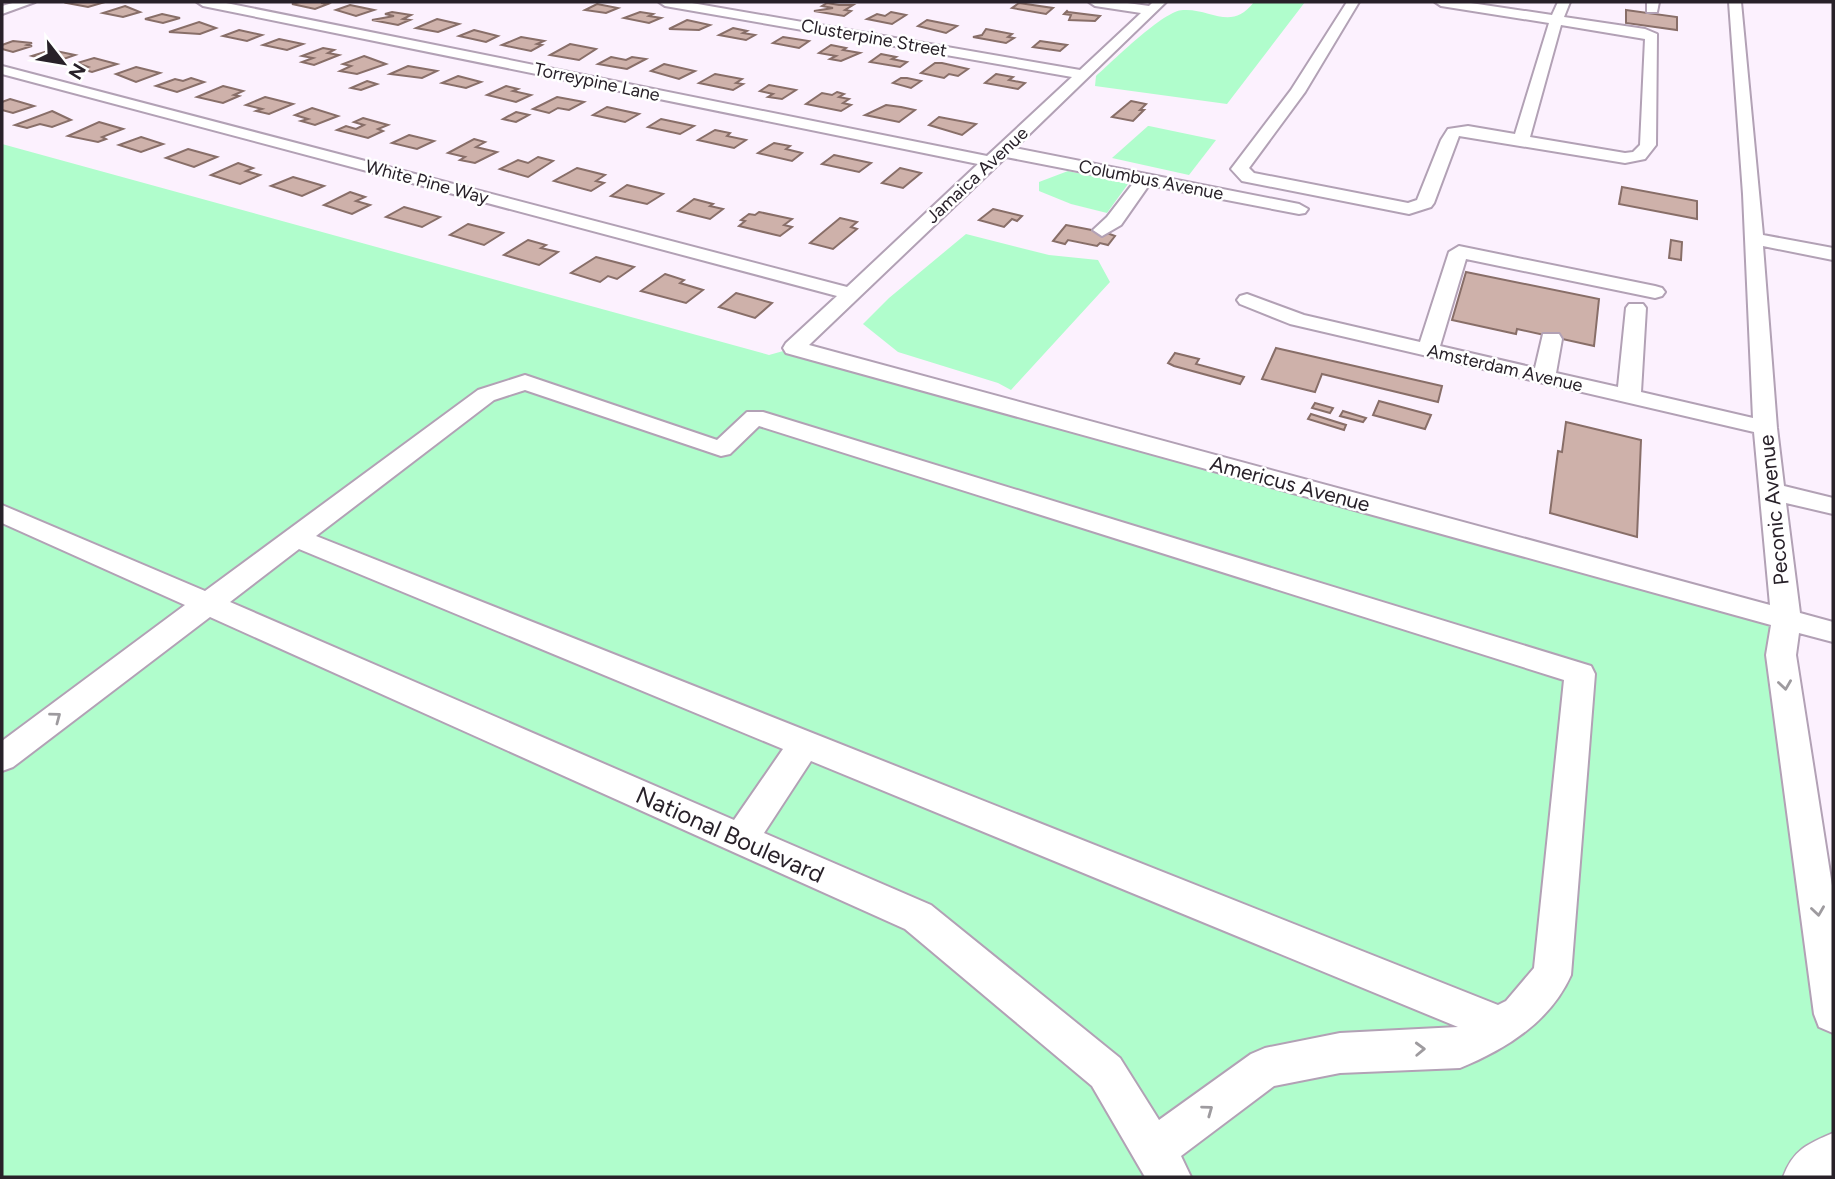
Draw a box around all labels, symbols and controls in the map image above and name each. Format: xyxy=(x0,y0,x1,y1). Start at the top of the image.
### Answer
street label: Clusterpine Street xyxy=(799,14,949,62)
north arrow xyxy=(28,28,98,98)
street label: Torreypine Lane xyxy=(532,58,662,106)
text: N xyxy=(64,59,91,84)
street label: Jamaica Avenue xyxy=(921,122,1033,228)
street label: White Pine Way xyxy=(363,155,491,209)
street label: Columbus Avenue xyxy=(1077,155,1225,205)
street label: Amsterdam Avenue xyxy=(1425,339,1585,397)
street label: Peconic Avenue xyxy=(1753,434,1794,586)
street label: Americus Avenue xyxy=(1207,450,1373,517)
one-way arrow xyxy=(1777,680,1792,691)
one-way arrow xyxy=(49,713,61,726)
street label: National Boulevard xyxy=(632,780,829,889)
one-way arrow xyxy=(1810,905,1825,916)
one-way arrow xyxy=(1415,1042,1426,1057)
one-way arrow xyxy=(1200,1105,1213,1118)

